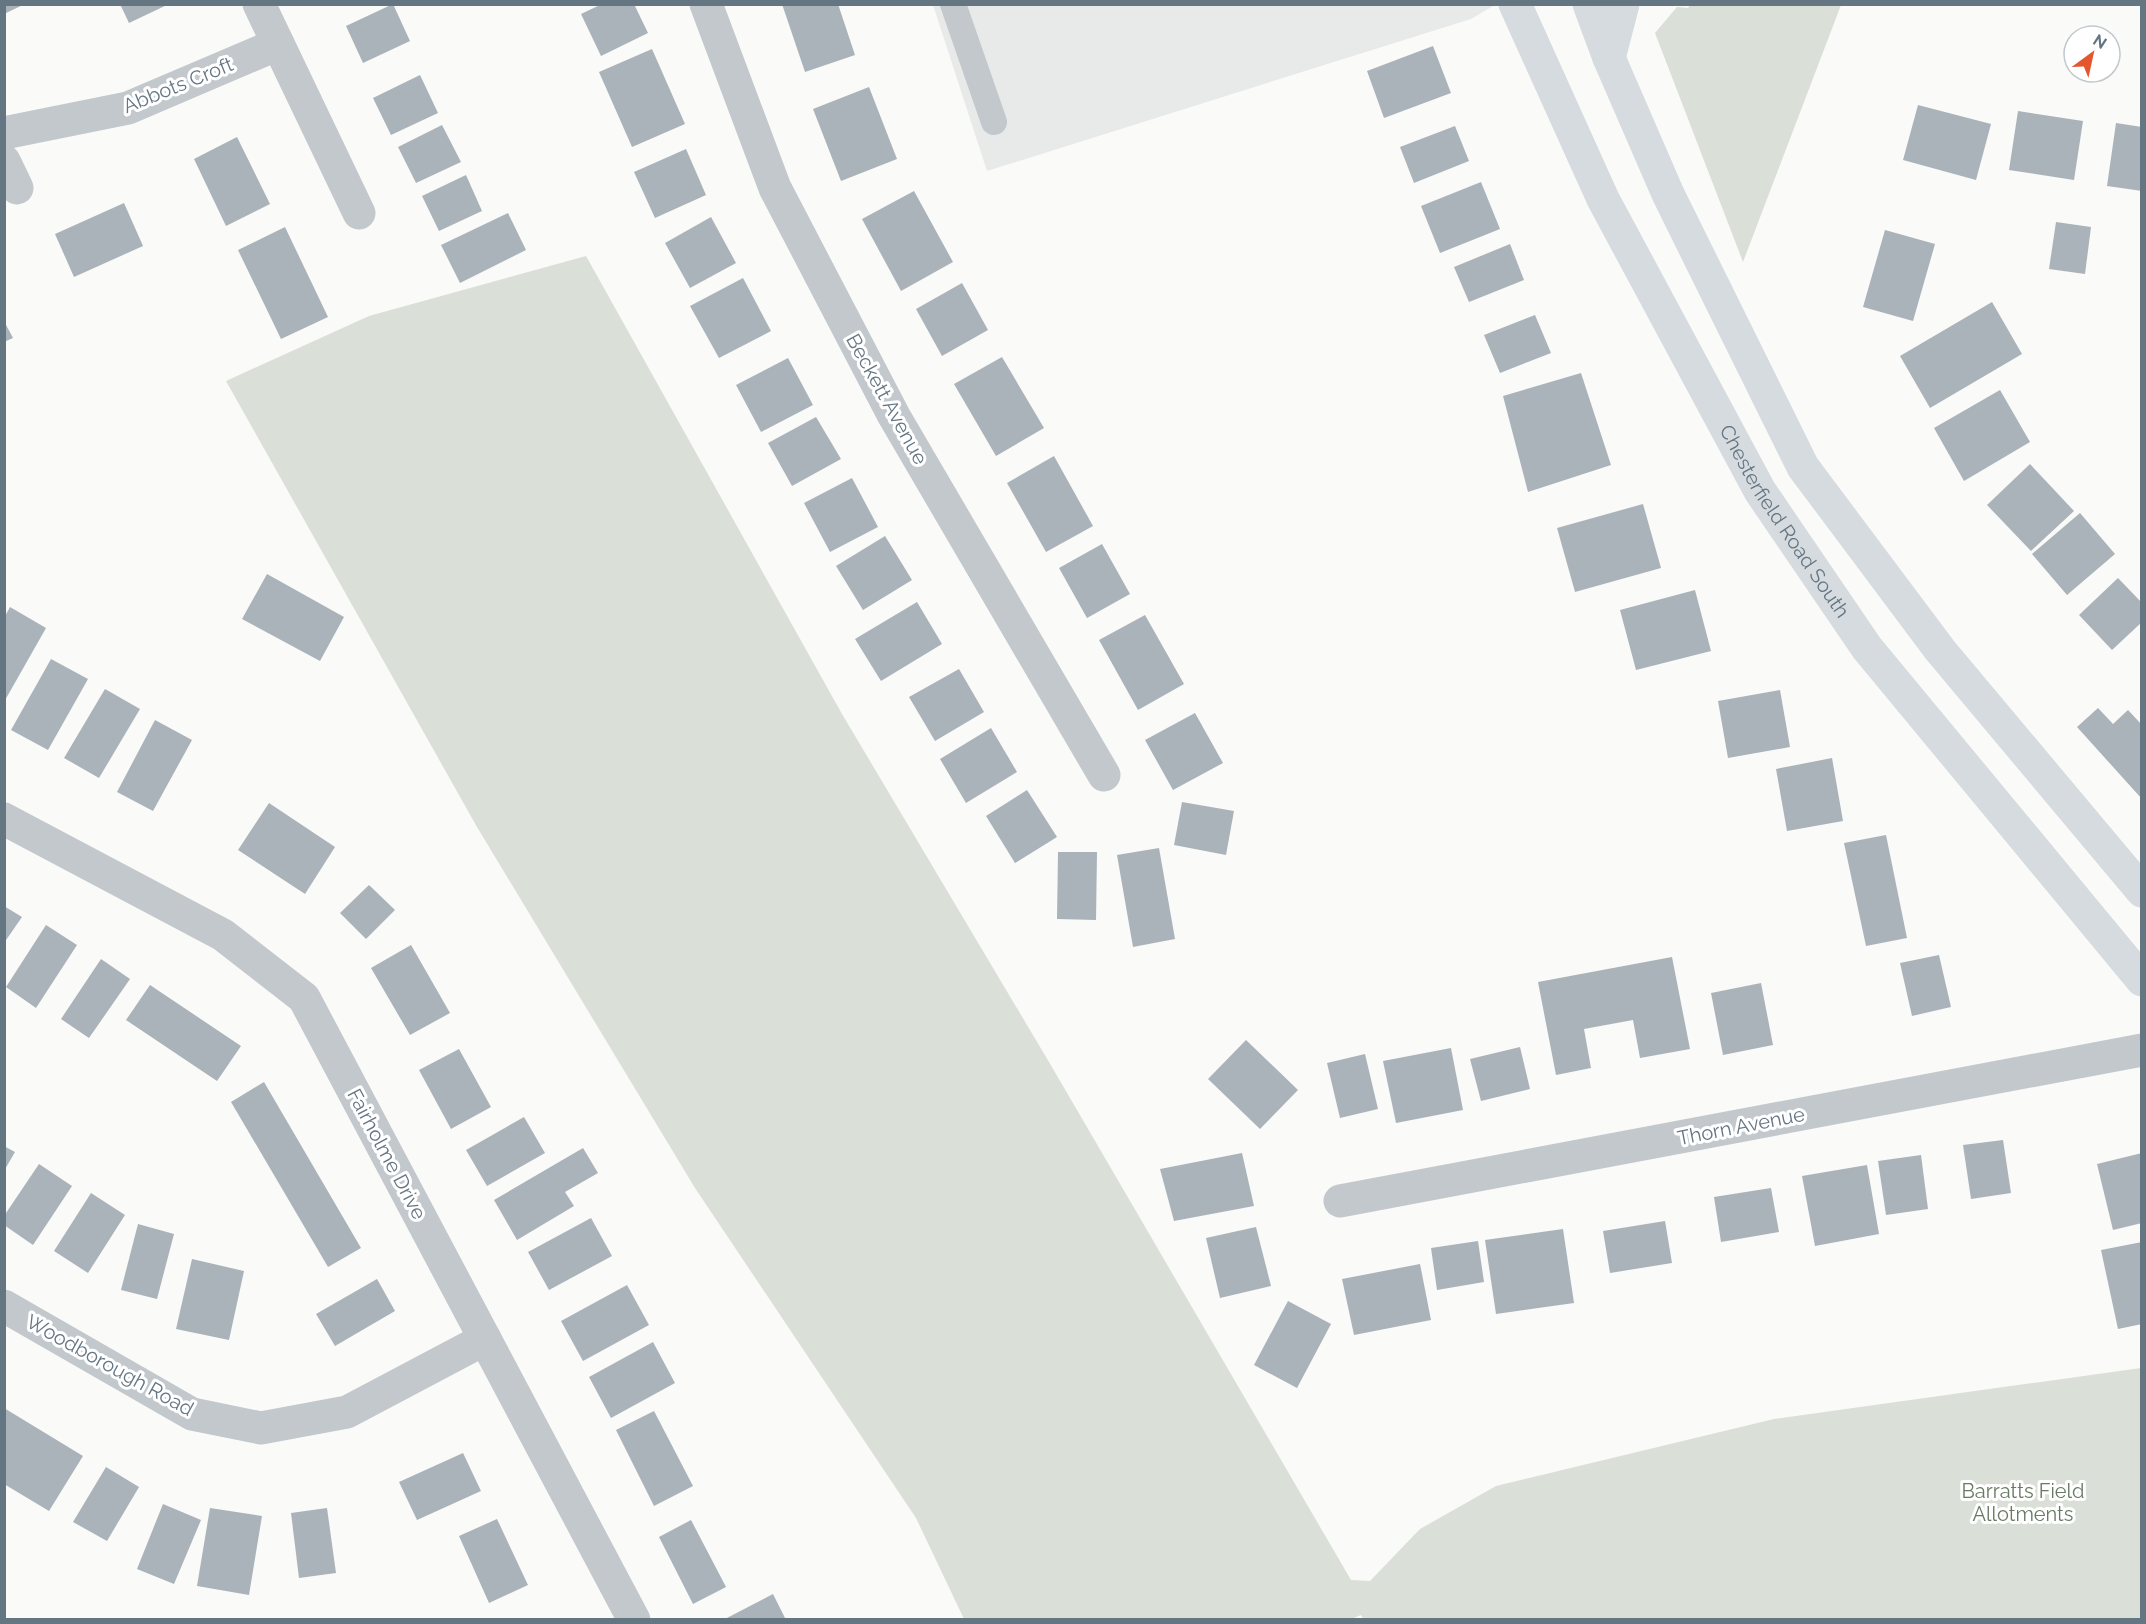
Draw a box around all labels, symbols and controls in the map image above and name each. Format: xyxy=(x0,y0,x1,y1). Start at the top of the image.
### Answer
north arrow xyxy=(2062,24,2122,84)
text: N xyxy=(2090,31,2110,53)
street label: Abbots Croft xyxy=(119,52,237,118)
street label: Beckett Avenue xyxy=(841,329,933,469)
street label: Chesterfield Road South xyxy=(1715,420,1855,622)
street label: Fairholme Drive xyxy=(342,1084,432,1224)
street label: Thorn Avenue xyxy=(1675,1102,1807,1150)
street label: Woodborough Road xyxy=(22,1309,198,1421)
park label: Barratts Field Allotments xyxy=(1962,1479,2084,1526)

